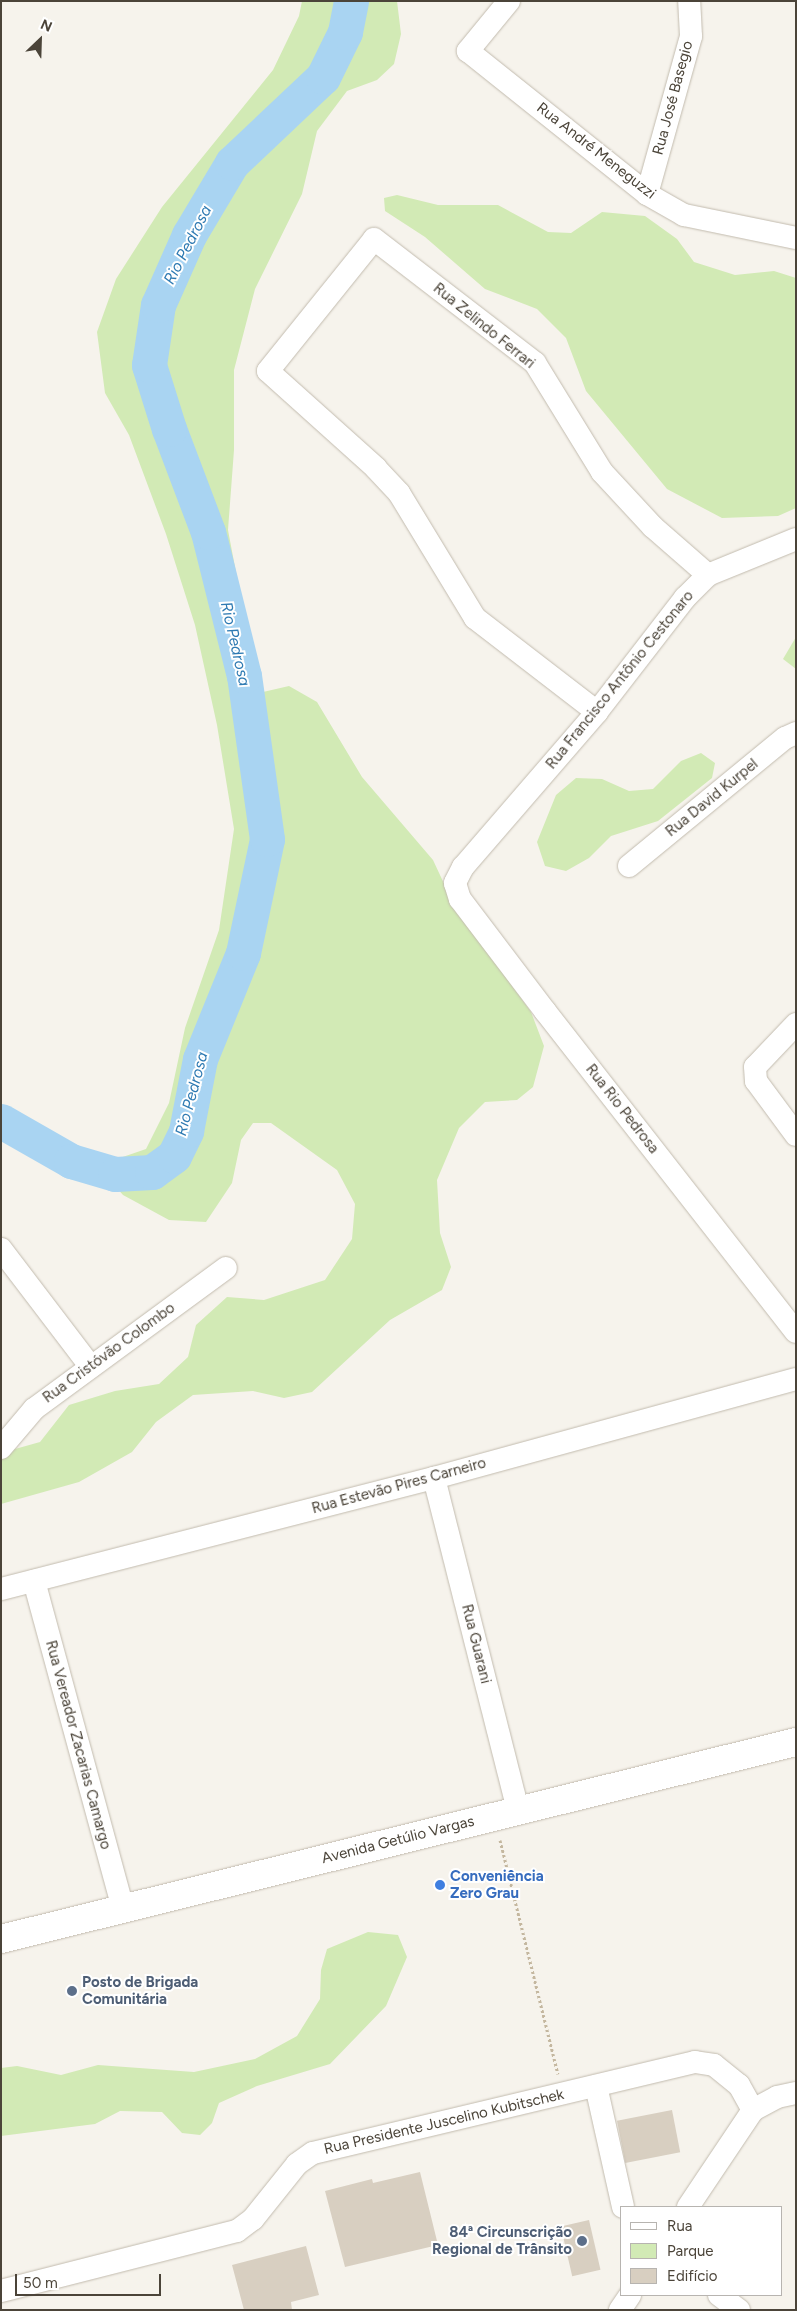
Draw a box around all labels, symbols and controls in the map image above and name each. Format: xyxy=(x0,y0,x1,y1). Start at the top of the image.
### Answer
north arrow xyxy=(15,15,65,65)
text: N xyxy=(38,16,55,36)
street label: Rua José Basegio xyxy=(649,39,697,157)
street label: Rua André Meneguzzi xyxy=(533,99,659,203)
water label: Rio Pedrosa xyxy=(160,202,216,288)
street label: Rua Zelindo Ferrari xyxy=(429,279,539,373)
street label: Rua Francisco Antônio Cestonaro xyxy=(542,587,698,773)
water label: Rio Pedrosa xyxy=(216,600,254,688)
street label: Rua David Kurpel xyxy=(662,755,762,841)
water label: Rio Pedrosa xyxy=(172,1050,212,1138)
street label: Rua Rio Pedrosa xyxy=(582,1061,662,1157)
street label: Rua Cristóvão Colombo xyxy=(39,1299,179,1407)
street label: Rua Estevão Pires Carneiro xyxy=(310,1454,488,1518)
street label: Rua Guarani xyxy=(457,1602,495,1686)
street label: Rua Vereador Zacarias Camargo xyxy=(41,1639,115,1851)
street label: Avenida Getúlio Vargas xyxy=(320,1812,476,1868)
place label: Conveniência Zero Grau xyxy=(450,1867,544,1902)
marker: Conveniência Zero Grau xyxy=(434,1879,446,1891)
place label: Posto de Brigada Comunitária xyxy=(82,1973,198,2008)
marker: Posto de Brigada Comunitária xyxy=(66,1985,78,1997)
street label: Rua Presidente Juscelino Kubitschek xyxy=(322,2086,566,2158)
legend xyxy=(620,2206,782,2296)
text: Rua xyxy=(667,2217,692,2235)
place label: 84ª Circunscrição Regional de Trânsito xyxy=(432,2223,572,2258)
marker: 84ª Circunscrição Regional de Trânsito xyxy=(576,2235,588,2247)
text: Parque xyxy=(667,2242,714,2260)
scale bar xyxy=(18,2264,164,2296)
text: Edifício xyxy=(667,2267,717,2285)
text: 50 m xyxy=(23,2274,58,2292)

